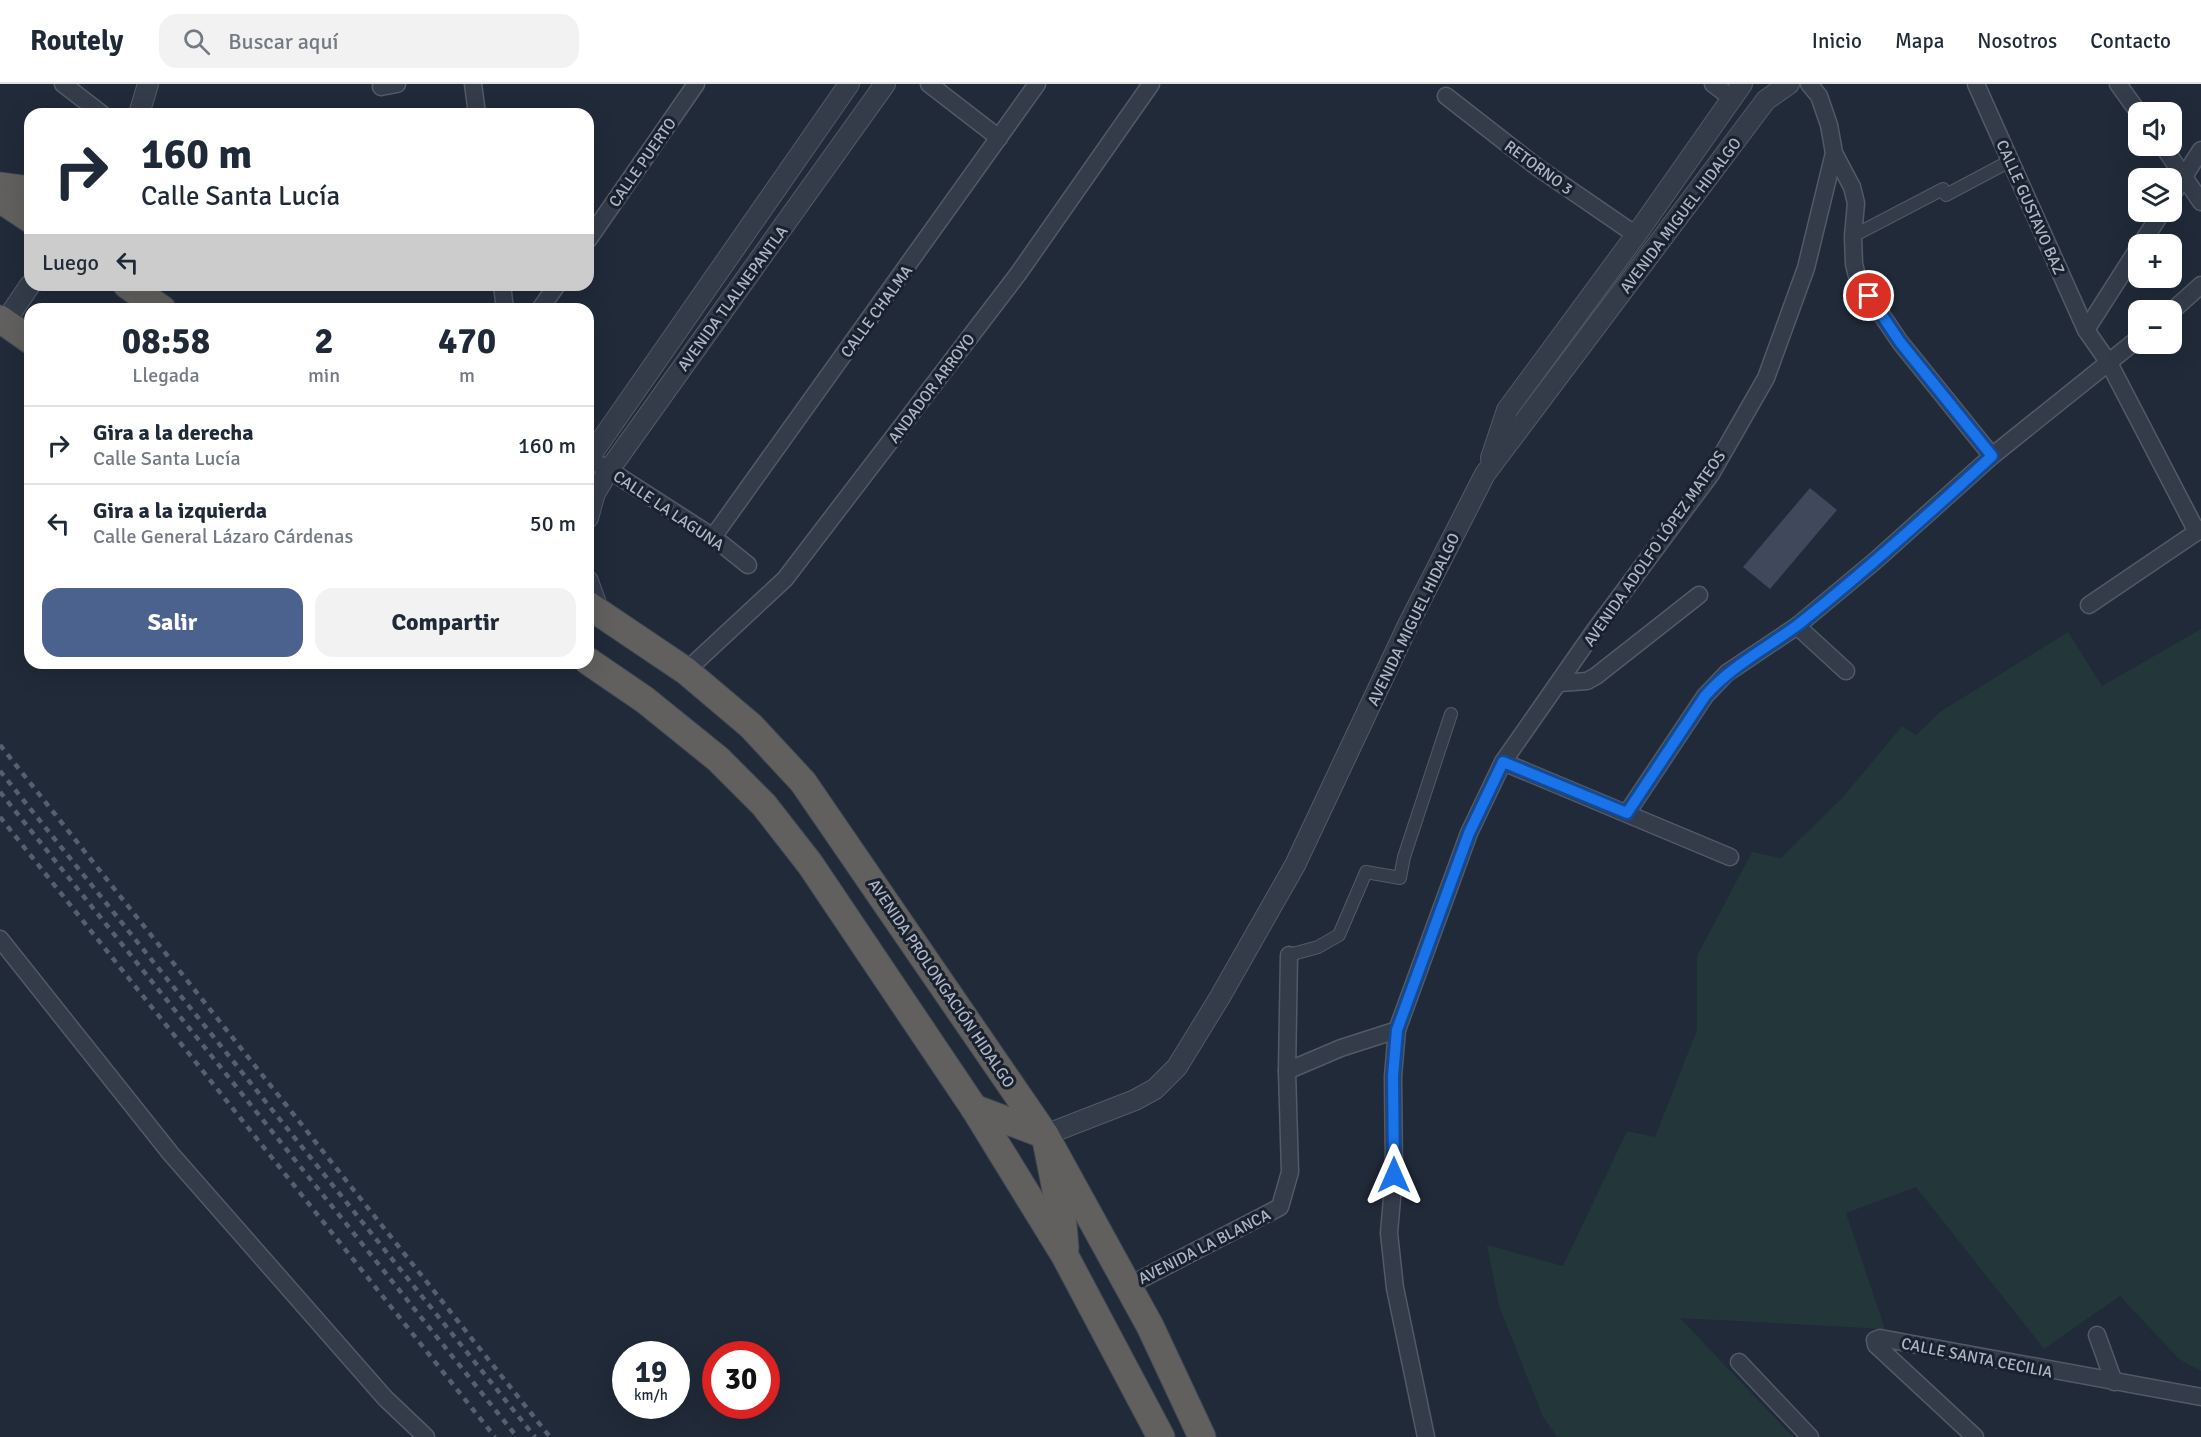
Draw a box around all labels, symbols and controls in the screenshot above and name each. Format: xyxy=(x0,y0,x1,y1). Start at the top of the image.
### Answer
search box xyxy=(159,14,579,68)
text: Routely xyxy=(30,24,123,58)
icon: search xyxy=(180,25,213,58)
text: Buscar aquí xyxy=(228,28,338,55)
text: Inicio xyxy=(1812,28,1862,54)
text: Mapa xyxy=(1895,28,1944,54)
text: Nosotros xyxy=(1977,28,2057,54)
text: Contacto xyxy=(2090,28,2171,54)
map controls xyxy=(2128,102,2182,354)
button: sound xyxy=(2128,102,2182,156)
street label: CALLE PUERTO xyxy=(605,114,681,211)
text: 160 m xyxy=(141,129,252,180)
icon: right xyxy=(42,132,120,210)
street label: AVENIDA MIGUEL HIDALGO xyxy=(1616,134,1746,297)
street label: RETORNO 3 xyxy=(1500,136,1577,199)
street label: CALLE GUSTAVO BAZ xyxy=(1991,137,2069,278)
button: layers xyxy=(2128,168,2182,222)
text: Calle Santa Lucía xyxy=(141,180,340,213)
street label: AVENIDA TLALNEPANTLA xyxy=(673,222,792,375)
button: + xyxy=(2128,234,2182,288)
icon: left xyxy=(111,246,144,279)
text: Luego xyxy=(42,249,99,276)
street label: CALLE CHALMA xyxy=(837,261,917,362)
pin xyxy=(1843,270,1894,321)
icon: arrive xyxy=(1852,279,1885,312)
button: − xyxy=(2128,300,2182,354)
text: 08:58 xyxy=(122,319,210,364)
text: 2 xyxy=(314,319,334,364)
text: 470 xyxy=(438,319,496,364)
street label: ANDADOR ARROYO xyxy=(884,330,979,447)
text: Llegada xyxy=(132,363,200,388)
text: min xyxy=(308,363,340,388)
text: m xyxy=(459,363,475,388)
text: Gira a la derecha xyxy=(93,419,254,446)
icon: right xyxy=(42,429,75,462)
text: 160 m xyxy=(518,432,576,459)
text: Calle Santa Lucía xyxy=(93,446,241,471)
street label: AVENIDA ADOLFO LÓPEZ MATEOS xyxy=(1579,447,1730,650)
street label: CALLE LA LAGUNA xyxy=(609,466,728,555)
text: Gira a la izquierda xyxy=(93,497,267,524)
icon: left xyxy=(42,507,75,540)
text: 50 m xyxy=(530,510,576,537)
text: Calle General Lázaro Cárdenas xyxy=(93,524,353,549)
street label: AVENIDA MIGUEL HIDALGO xyxy=(1363,530,1464,709)
button: Salir xyxy=(42,588,303,657)
button: Compartir xyxy=(315,588,576,657)
street label: AVENIDA PROLONGACIÓN HIDALGO xyxy=(864,875,1019,1092)
position arrow xyxy=(1362,1143,1426,1207)
street label: AVENIDA LA BLANCA xyxy=(1135,1205,1274,1289)
street label: CALLE SANTA CECILIA xyxy=(1899,1333,2054,1383)
speed limit sign: 30 xyxy=(702,1341,780,1419)
text: 19 xyxy=(635,1354,667,1391)
text: km/h xyxy=(634,1386,668,1404)

